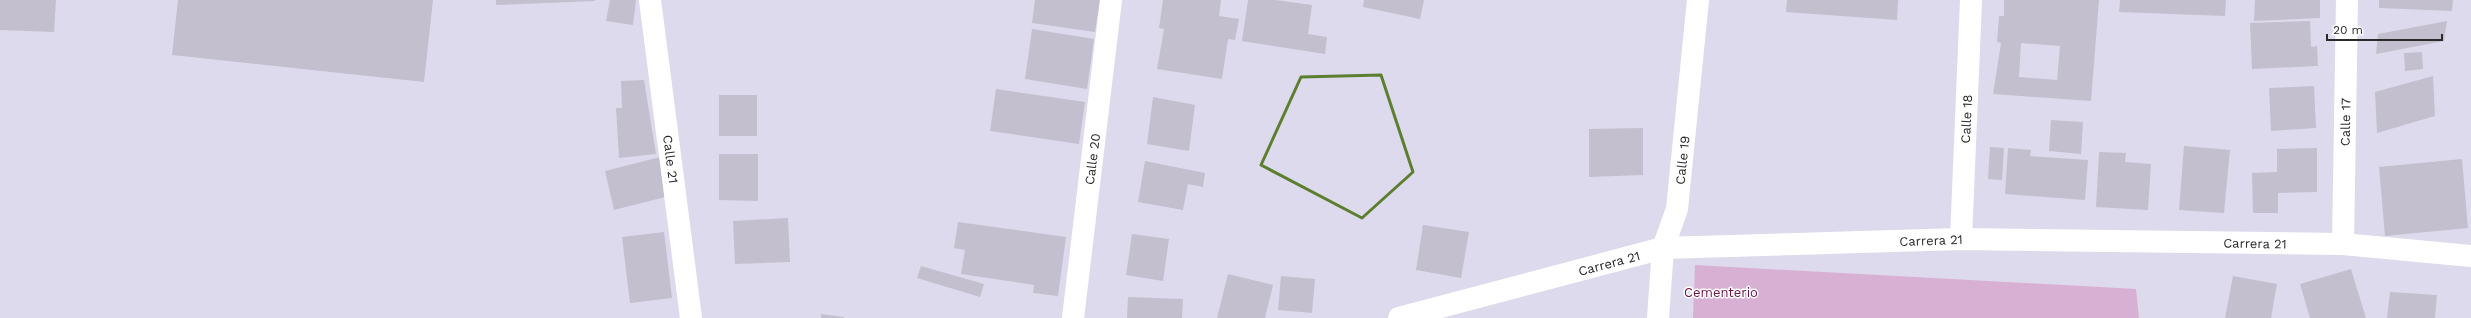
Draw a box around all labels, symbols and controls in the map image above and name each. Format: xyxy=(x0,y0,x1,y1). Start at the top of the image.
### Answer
scale bar xyxy=(2327,16,2442,42)
text: 20 m xyxy=(2333,23,2363,37)
street label: Calle 18 xyxy=(1958,94,1975,144)
street label: Calle 17 xyxy=(2338,98,2353,146)
street label: Calle 20 xyxy=(1082,132,1103,186)
street label: Calle 21 xyxy=(660,134,681,184)
street label: Calle 19 xyxy=(1672,135,1693,185)
street label: Carrera 21 xyxy=(1899,232,1963,249)
street label: Carrera 21 xyxy=(2223,235,2287,252)
street label: Carrera 21 xyxy=(1577,248,1642,279)
park label: Cementerio xyxy=(1684,285,1758,300)

